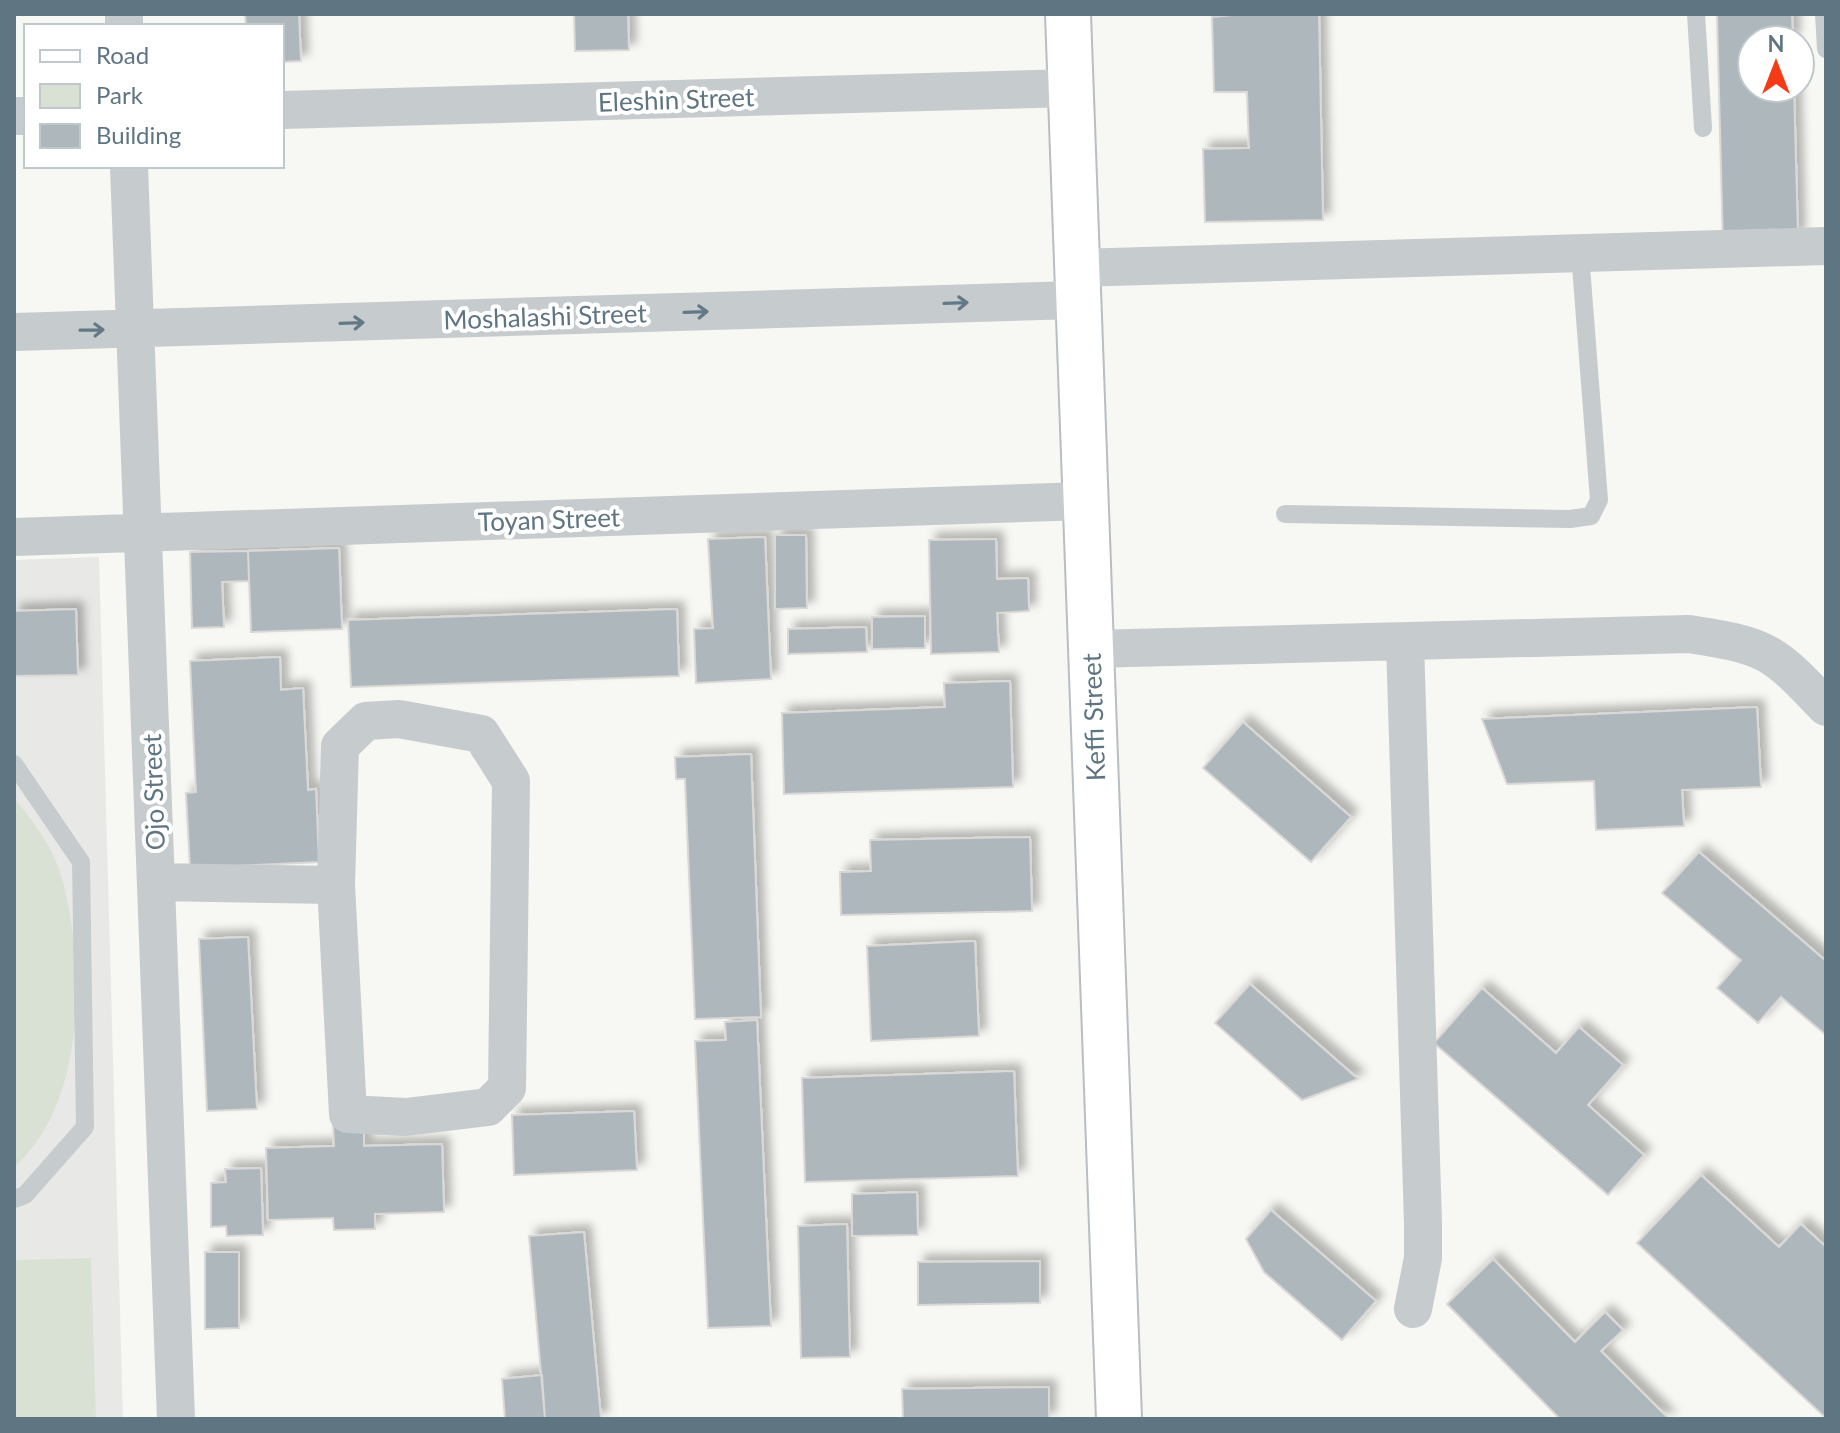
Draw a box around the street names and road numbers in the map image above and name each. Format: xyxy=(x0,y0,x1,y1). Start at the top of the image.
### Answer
street label: Eleshin Street xyxy=(597,80,755,118)
street label: Moshalashi Street xyxy=(443,296,648,336)
street label: Toyan Street xyxy=(477,501,621,537)
street label: Keffi Street xyxy=(1075,652,1111,782)
street label: Ojo Street xyxy=(135,732,171,851)

